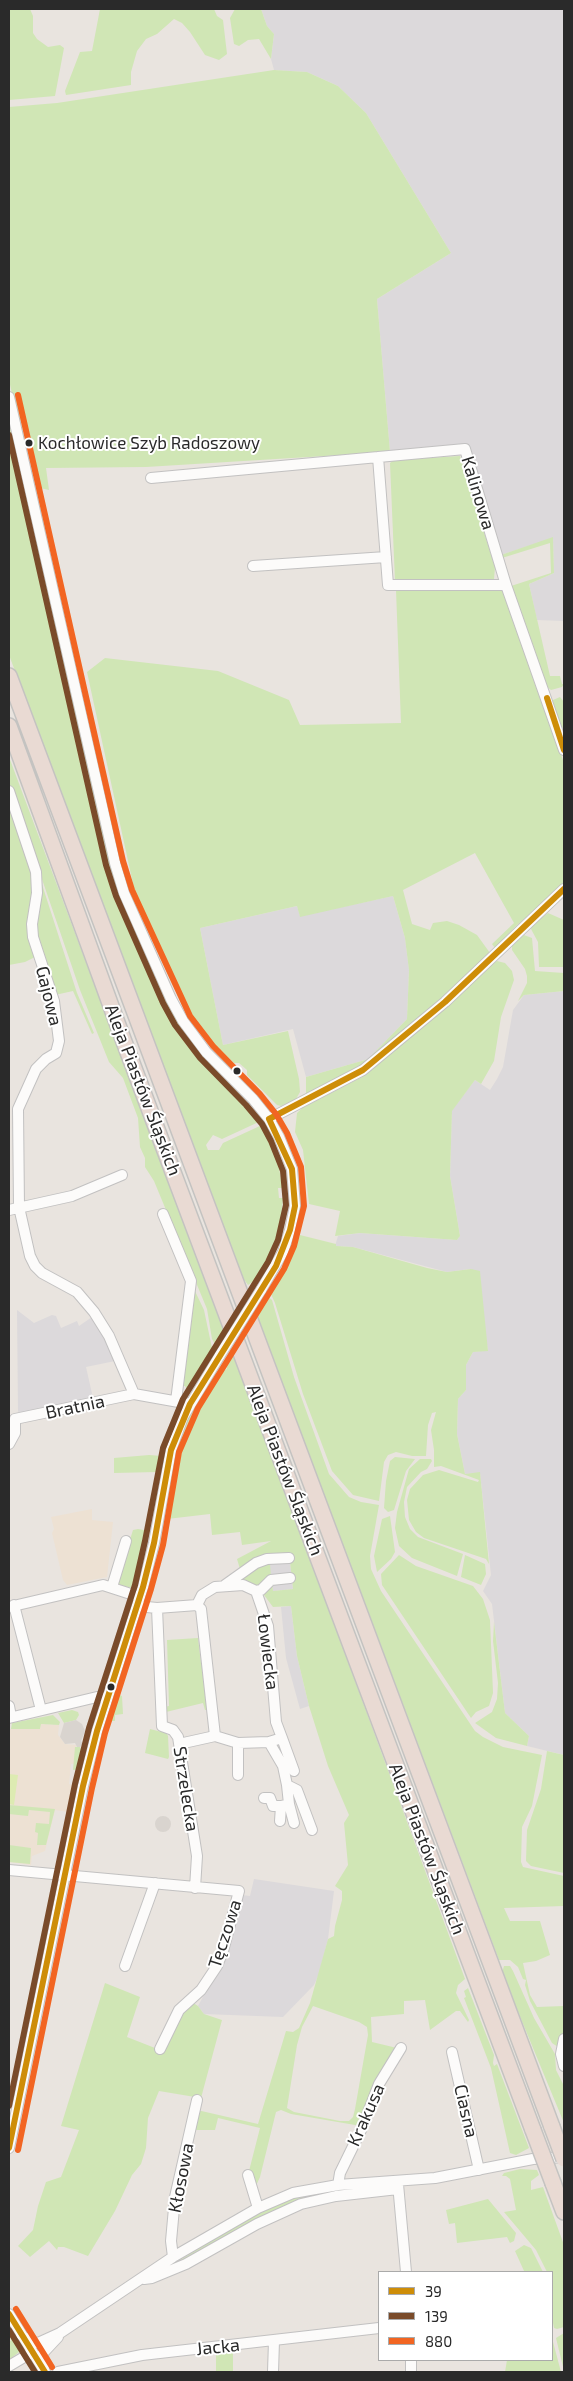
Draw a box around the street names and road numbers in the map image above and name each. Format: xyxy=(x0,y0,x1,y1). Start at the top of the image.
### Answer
street label: Kalinowa xyxy=(457,454,499,532)
street label: Gajowa xyxy=(31,964,67,1028)
street label: Aleja Piastów Śląskich xyxy=(100,1001,186,1179)
street label: Aleja Piastów Śląskich xyxy=(242,1381,328,1559)
street label: Bratnia xyxy=(43,1390,107,1424)
street label: Łowiecka xyxy=(253,1613,283,1691)
street label: Strzelecka xyxy=(169,1745,203,1833)
street label: Aleja Piastów Śląskich xyxy=(384,1760,470,1938)
street label: Tęczowa xyxy=(204,1897,246,1971)
street label: Krakusa xyxy=(343,2080,389,2150)
street label: Ciasna xyxy=(449,2082,483,2140)
street label: Kłosowa xyxy=(164,2141,198,2215)
street label: Jacka xyxy=(195,2334,241,2360)

